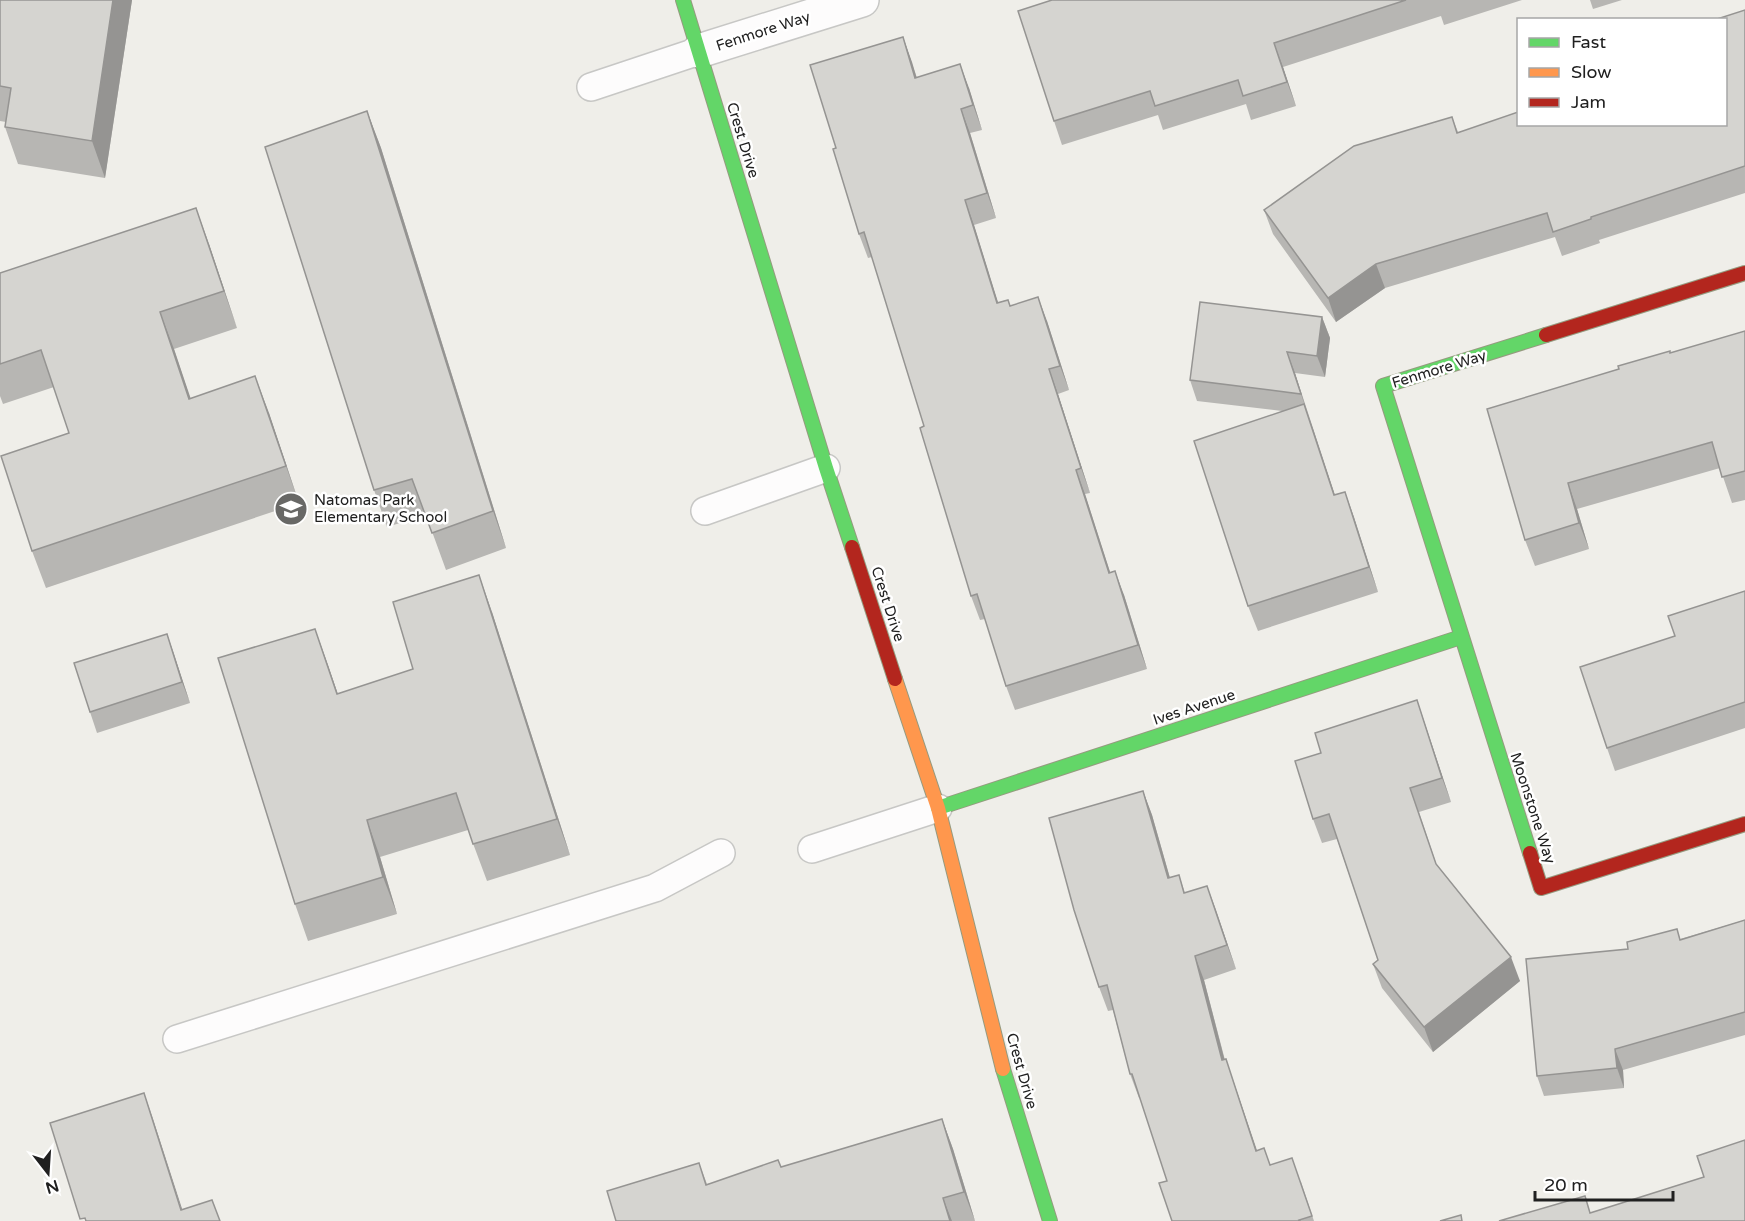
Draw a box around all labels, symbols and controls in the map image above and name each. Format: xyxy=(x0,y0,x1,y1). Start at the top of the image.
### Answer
street label: Fenmore Way xyxy=(714,7,812,55)
legend xyxy=(1517,18,1727,126)
text: Fast xyxy=(1571,31,1606,53)
text: Slow xyxy=(1571,61,1612,83)
text: Jam xyxy=(1571,91,1606,113)
street label: Crest Drive xyxy=(723,100,763,180)
street label: Fenmore Way xyxy=(1390,346,1488,392)
school or university icon: Natomas Park Elementary School xyxy=(273,491,309,527)
place label: Natomas Park Elementary School xyxy=(314,491,447,526)
street label: Crest Drive xyxy=(867,564,909,644)
street label: Ives Avenue xyxy=(1151,685,1237,729)
street label: Moonstone Way xyxy=(1507,750,1559,866)
street label: Crest Drive xyxy=(1003,1031,1041,1111)
north arrow xyxy=(18,1143,78,1203)
scale bar xyxy=(1535,1164,1673,1202)
text: 20 m xyxy=(1544,1174,1588,1196)
text: N xyxy=(43,1175,61,1198)

